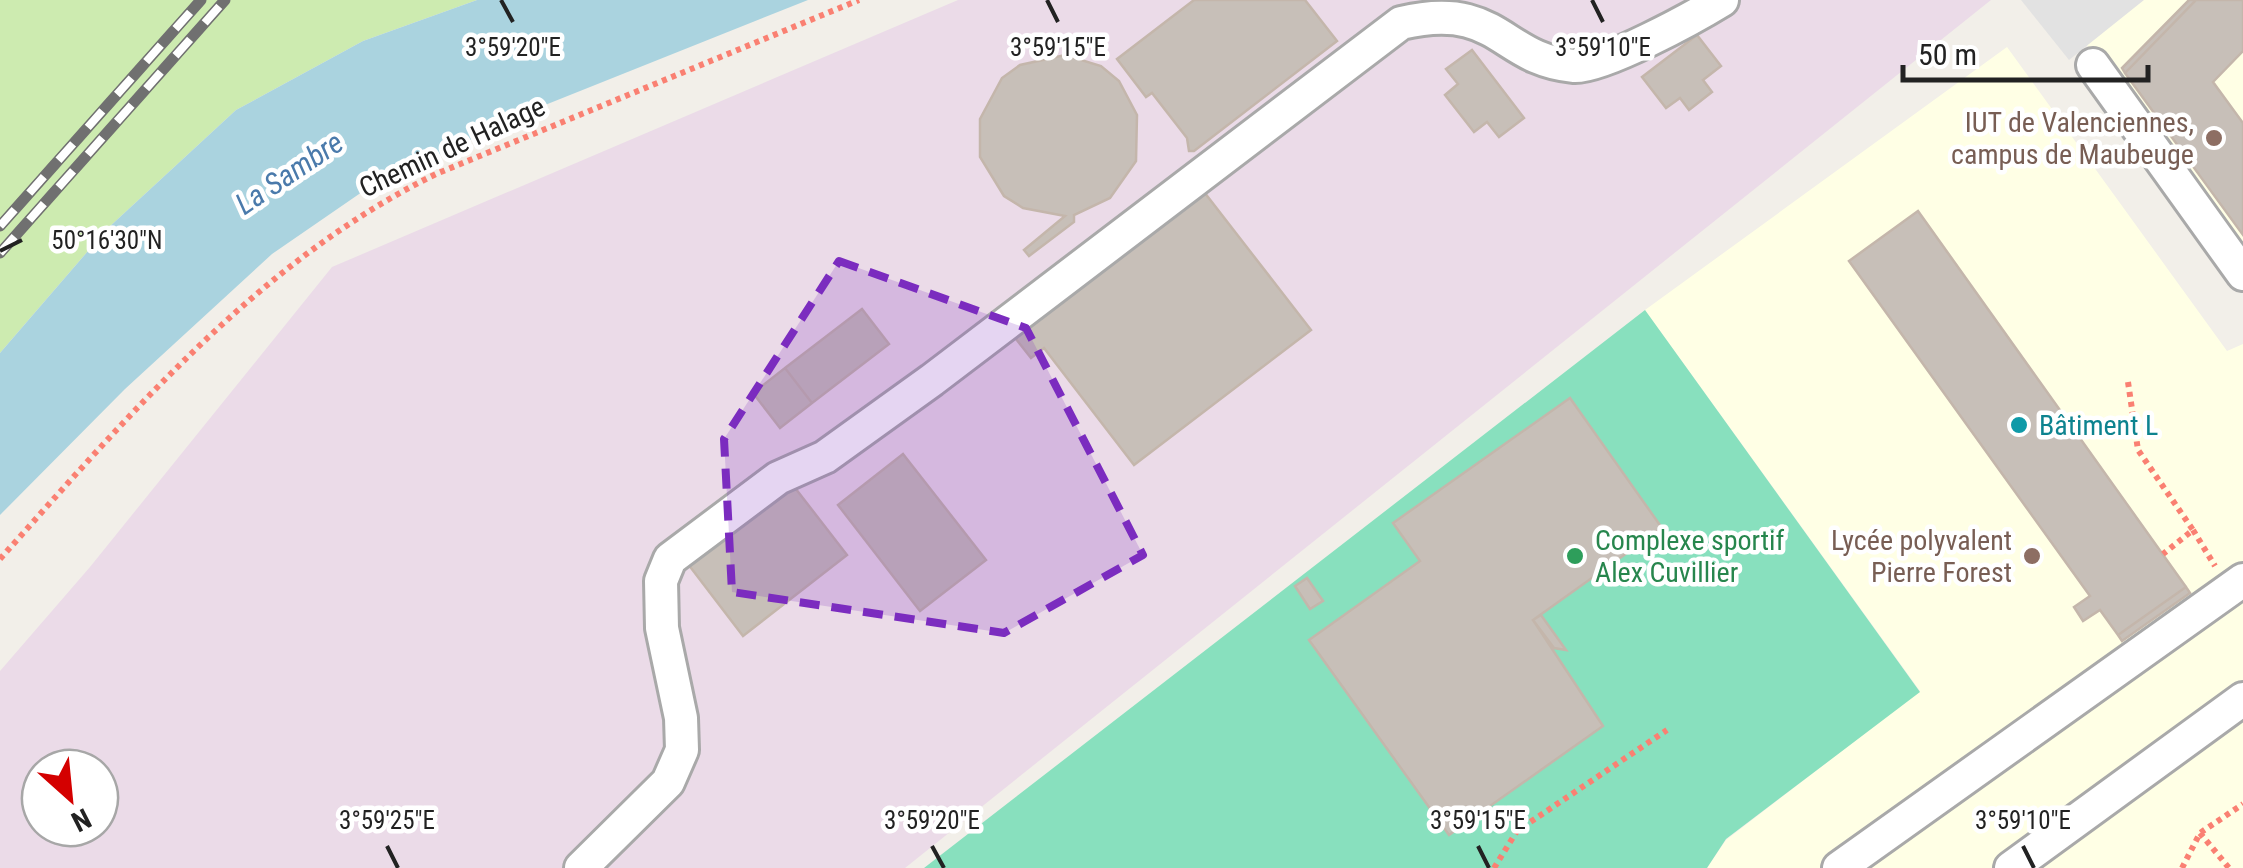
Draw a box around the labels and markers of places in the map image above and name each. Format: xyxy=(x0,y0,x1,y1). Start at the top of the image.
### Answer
place label: IUT de Valenciennes, campus de Maubeuge xyxy=(1951,106,2194,171)
marker: IUT de Valenciennes, campus de Maubeuge xyxy=(2203,127,2225,149)
place label: Bâtiment L xyxy=(2039,409,2158,442)
marker: Bâtiment L xyxy=(2008,414,2030,436)
place label: Complexe sportif Alex Cuvillier xyxy=(1595,524,1784,589)
place label: Lycée polyvalent Pierre Forest xyxy=(1831,524,2012,589)
marker: Complexe sportif Alex Cuvillier xyxy=(1564,545,1586,567)
marker: Lycée polyvalent Pierre Forest xyxy=(2021,545,2043,567)

